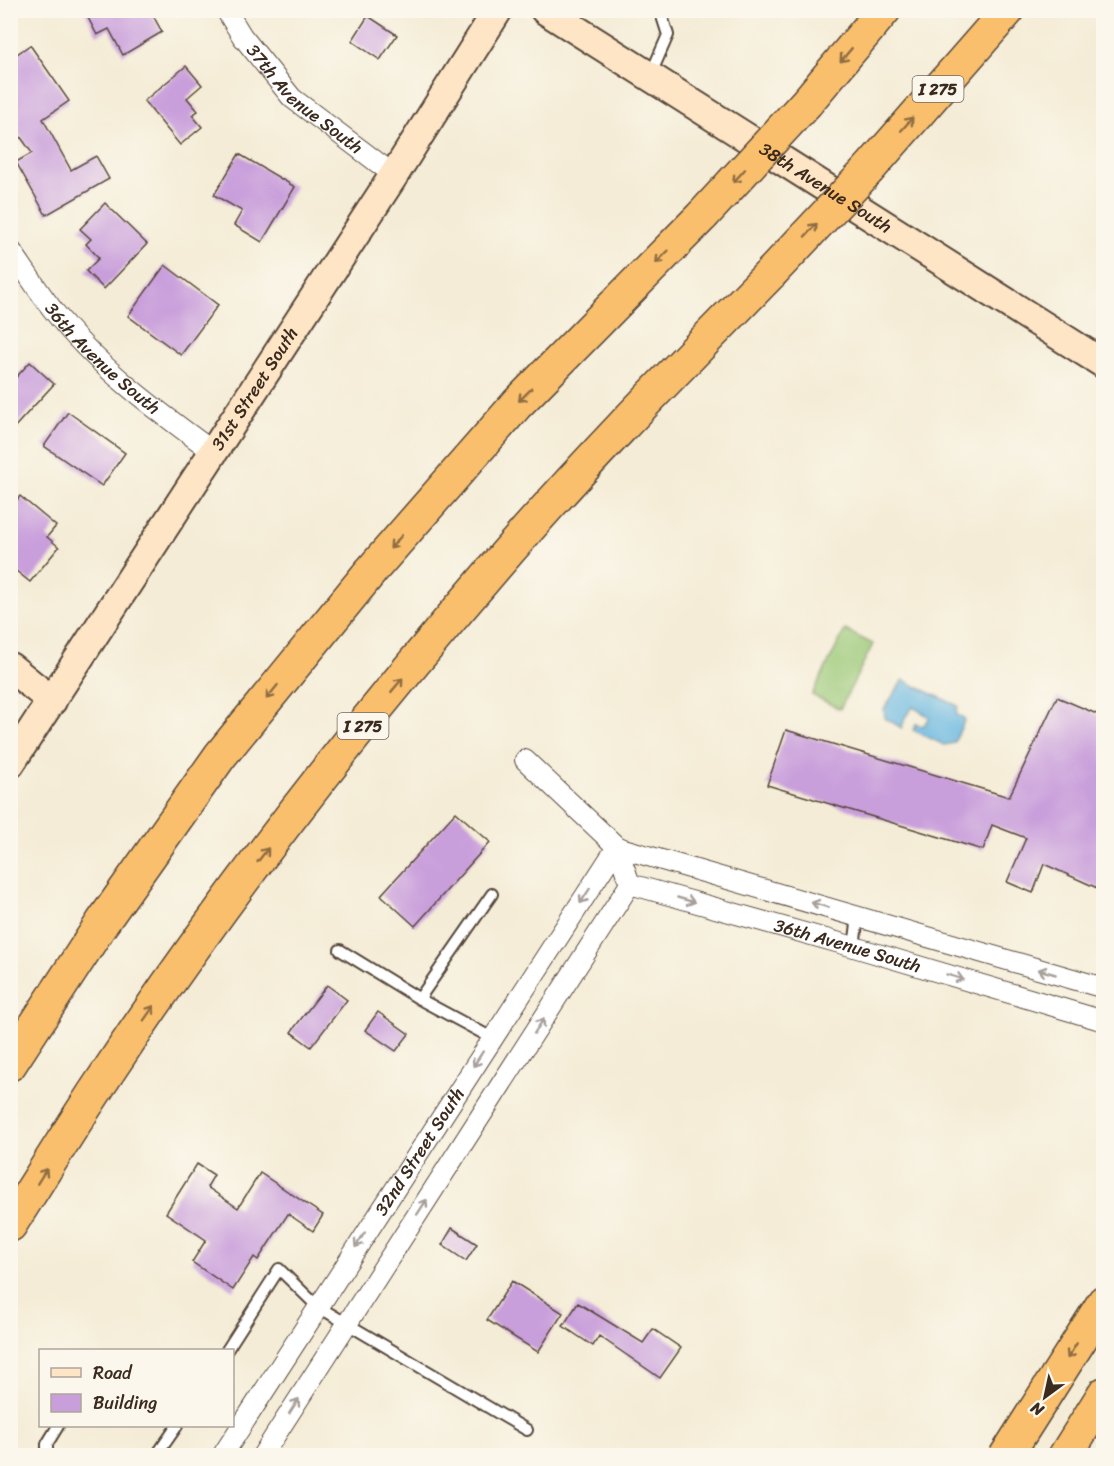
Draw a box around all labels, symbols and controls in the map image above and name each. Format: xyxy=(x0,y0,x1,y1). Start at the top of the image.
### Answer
street label: 37th Avenue South xyxy=(238,37,370,162)
one-way arrow xyxy=(840,47,853,63)
road number: I 275 xyxy=(912,76,964,102)
one-way arrow xyxy=(900,117,914,132)
street label: 38th Avenue South xyxy=(753,133,898,242)
one-way arrow xyxy=(732,168,746,183)
one-way arrow xyxy=(804,223,818,238)
one-way arrow xyxy=(655,249,669,264)
street label: 36th Avenue South xyxy=(36,295,167,423)
street label: 31st Street South xyxy=(202,320,307,457)
one-way arrow xyxy=(517,388,532,403)
one-way arrow xyxy=(389,534,403,549)
one-way arrow xyxy=(390,677,403,693)
one-way arrow xyxy=(265,684,279,699)
road number: I 275 xyxy=(338,713,388,739)
one-way arrow xyxy=(257,847,270,863)
one-way arrow xyxy=(579,887,591,904)
one-way arrow xyxy=(676,895,695,906)
one-way arrow xyxy=(811,899,830,910)
street label: 36th Avenue South xyxy=(770,909,925,982)
one-way arrow xyxy=(1038,966,1057,977)
one-way arrow xyxy=(945,972,964,983)
one-way arrow xyxy=(143,1006,155,1022)
one-way arrow xyxy=(533,1018,545,1034)
one-way arrow xyxy=(472,1050,484,1067)
street label: 32nd Street South xyxy=(366,1081,473,1222)
one-way arrow xyxy=(36,1168,48,1185)
one-way arrow xyxy=(416,1199,429,1216)
one-way arrow xyxy=(354,1231,366,1248)
one-way arrow xyxy=(1066,1342,1078,1359)
legend xyxy=(39,1349,234,1427)
text: Road xyxy=(93,1357,133,1389)
north arrow xyxy=(1015,1367,1075,1427)
text: Building xyxy=(93,1387,157,1419)
text: N xyxy=(1024,1393,1050,1425)
one-way arrow xyxy=(288,1399,300,1415)

